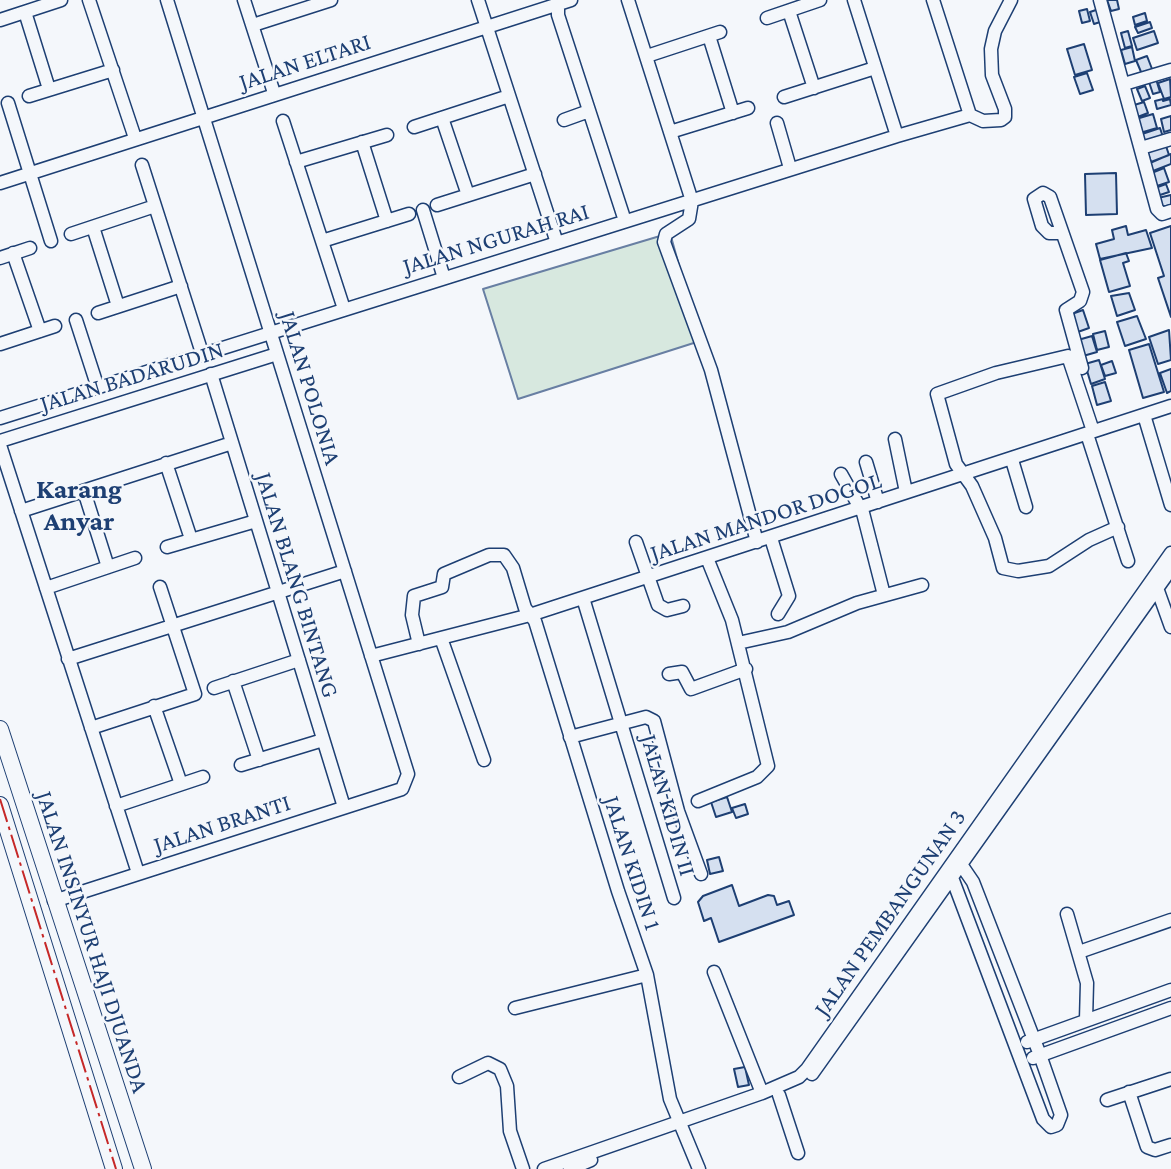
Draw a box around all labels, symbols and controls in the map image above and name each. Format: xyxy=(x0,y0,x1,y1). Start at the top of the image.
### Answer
street label: JALAN ELTARI xyxy=(236,27,374,97)
street label: JALAN NGURAH RAI xyxy=(399,197,593,281)
street label: JALAN POLONIA xyxy=(273,308,347,468)
street label: JALAN BADARUDIN xyxy=(37,335,227,419)
street label: JALAN MANDOR DOGOL xyxy=(647,466,885,568)
street label: JALAN BLANG BINTANG xyxy=(249,469,345,701)
district label: Karang Anyar xyxy=(36,472,122,538)
street label: JALAN KIDIN II xyxy=(634,731,702,879)
street label: JALAN INSINYUR HAJI DJUANDA xyxy=(30,787,154,1097)
street label: JALAN BRANTI xyxy=(150,788,294,860)
street label: JALAN KIDIN 1 xyxy=(597,792,667,934)
street label: JALAN PEMBANGUNAN 3 xyxy=(808,804,972,1022)

